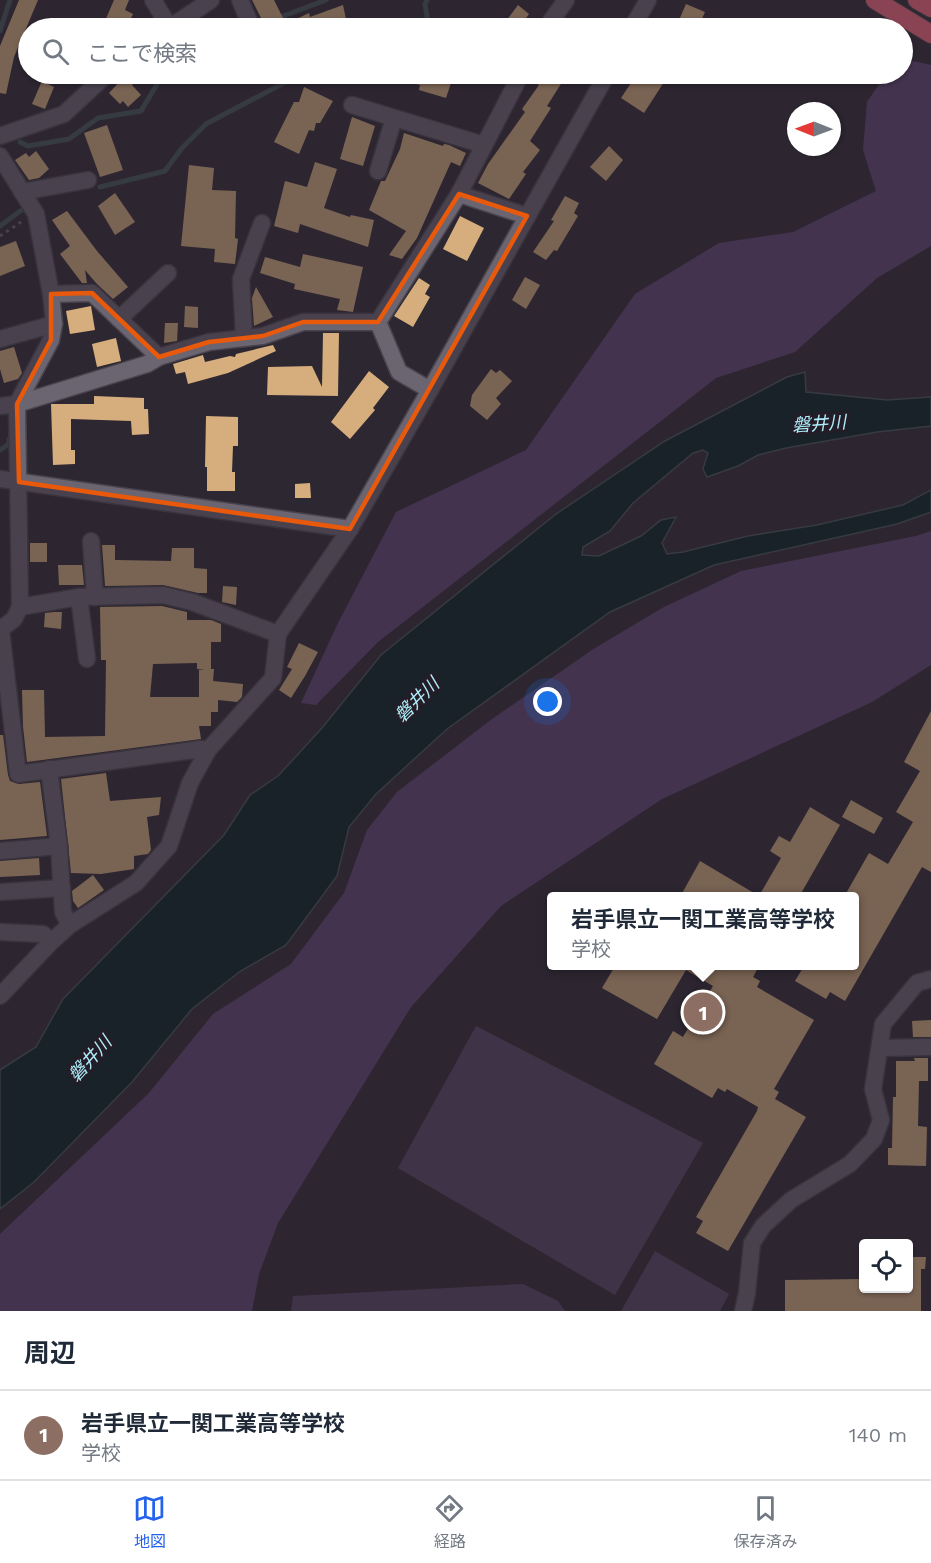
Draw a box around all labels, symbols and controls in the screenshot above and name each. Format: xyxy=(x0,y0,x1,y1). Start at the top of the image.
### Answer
search box xyxy=(18,18,913,84)
icon: search xyxy=(39,35,72,68)
text: ここで検索 xyxy=(87,41,197,66)
north arrow xyxy=(787,102,841,156)
water label: 磐井川 xyxy=(791,411,849,436)
water label: 磐井川 xyxy=(390,672,445,726)
your location xyxy=(533,687,562,716)
popup xyxy=(547,892,859,970)
text: 岩手県立一関工業高等学校 xyxy=(571,907,835,932)
text: 学校 xyxy=(571,937,611,961)
pin: 1 xyxy=(684,990,722,1034)
water label: 磐井川 xyxy=(64,1030,117,1086)
map controls xyxy=(859,1239,913,1293)
button: locate xyxy=(859,1239,913,1293)
text: 周辺 xyxy=(24,1338,76,1368)
text: 岩手県立一関工業高等学校 xyxy=(81,1411,345,1436)
text: 1 xyxy=(39,1423,48,1447)
text: 140 m xyxy=(849,1423,907,1447)
text: 学校 xyxy=(81,1441,121,1465)
tab: 地図 xyxy=(133,1492,166,1552)
tab: 経路 xyxy=(433,1492,466,1552)
tab: 保存済み xyxy=(733,1492,797,1552)

